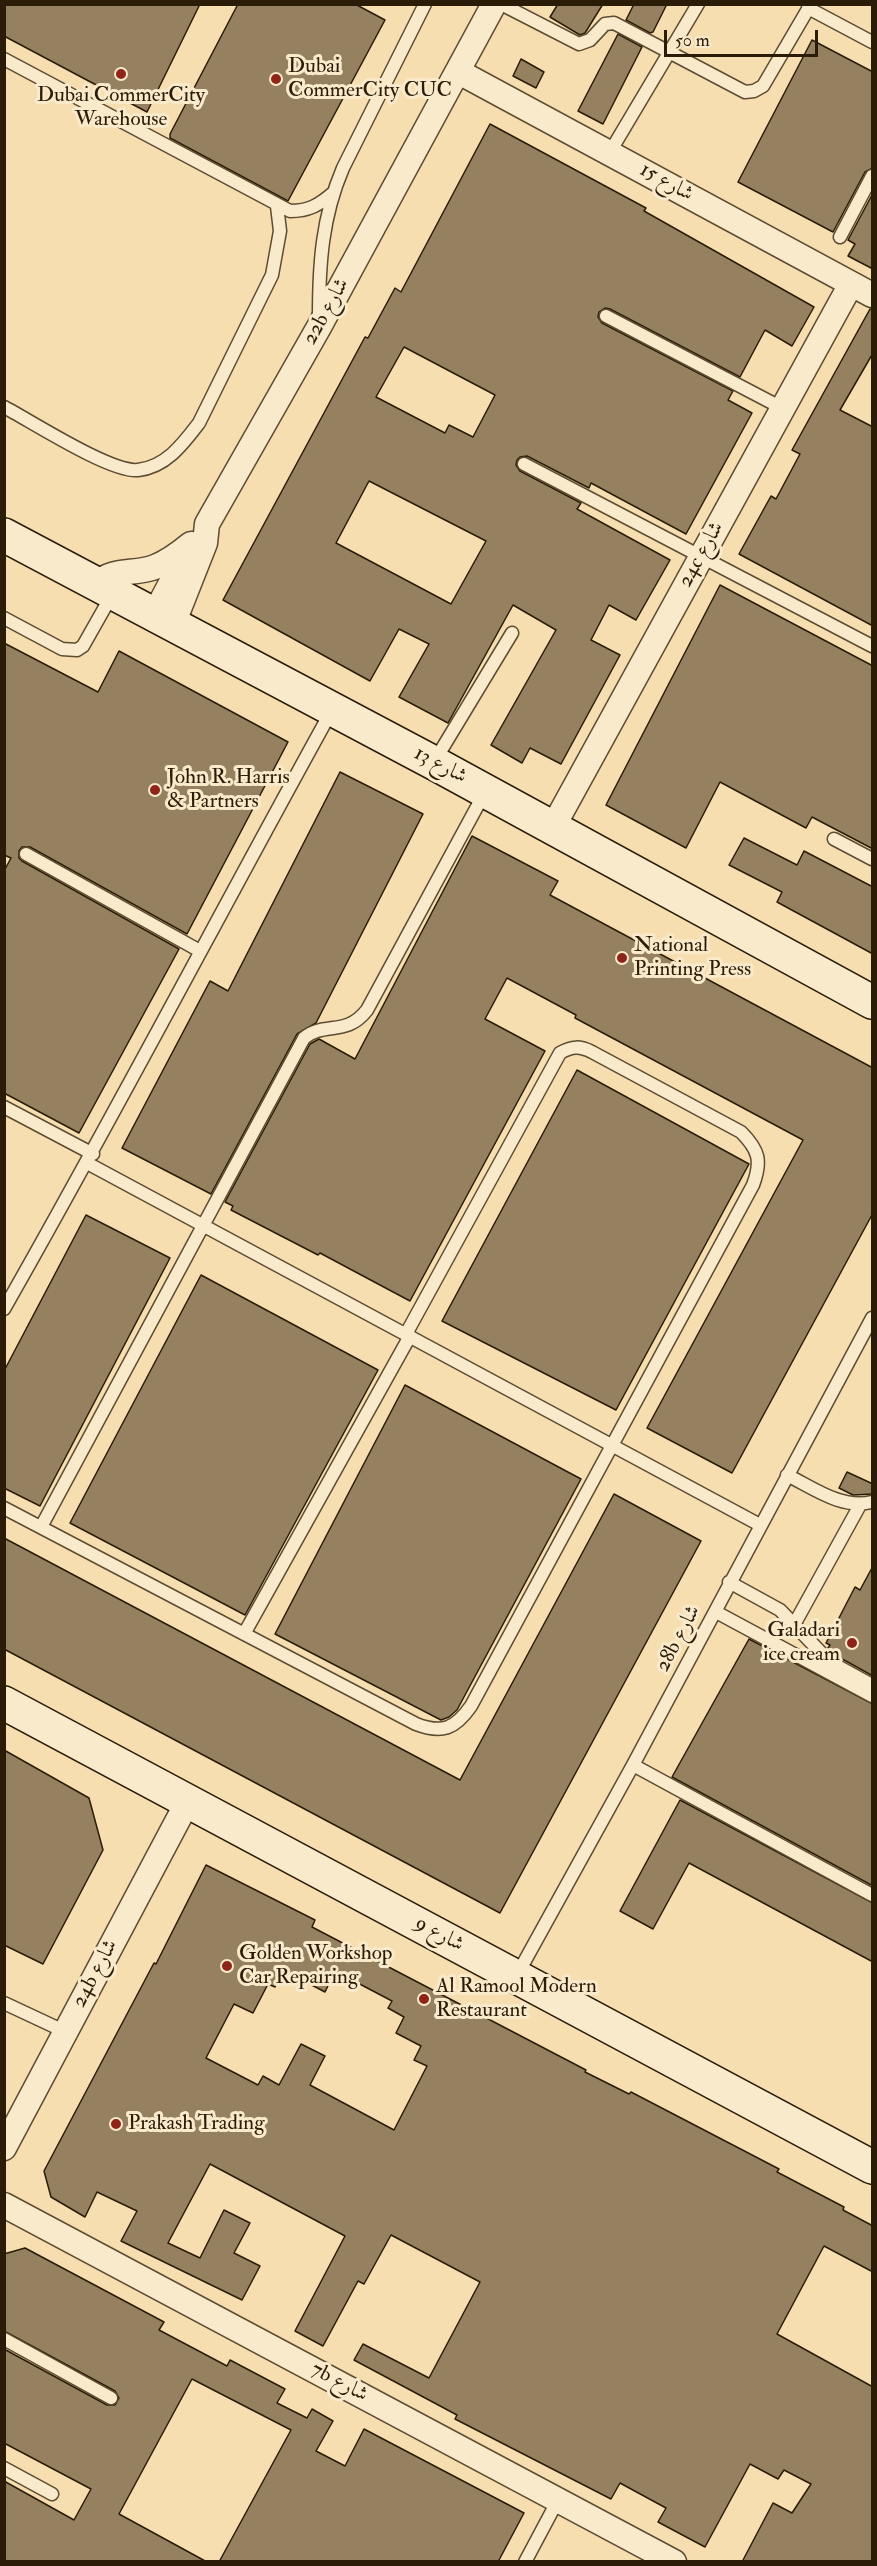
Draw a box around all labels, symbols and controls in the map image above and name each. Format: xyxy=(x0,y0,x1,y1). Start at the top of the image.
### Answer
scale bar xyxy=(667,18,822,56)
text: 50 m xyxy=(675,29,710,52)
place label: Dubai CommerCity CUC xyxy=(288,54,452,104)
marker: Dubai CommerCity Warehouse xyxy=(114,67,128,81)
marker: Dubai CommerCity CUC xyxy=(269,72,283,86)
place label: Dubai CommerCity Warehouse xyxy=(37,83,205,133)
street label: شارع 15 xyxy=(635,158,697,208)
street label: 22b شارع xyxy=(298,274,356,350)
street label: 24c شارع xyxy=(674,518,730,592)
street label: شارع 13 xyxy=(409,742,471,790)
place label: John R. Harris & Partners xyxy=(167,765,290,815)
marker: John R. Harris & Partners xyxy=(148,783,162,797)
place label: National Printing Press xyxy=(634,933,751,983)
marker: National Printing Press xyxy=(615,951,629,965)
street label: 28b شارع xyxy=(651,1601,707,1677)
place label: Galadari ice cream xyxy=(763,1618,840,1668)
marker: Galadari ice cream xyxy=(845,1636,859,1650)
street label: شارع 9 xyxy=(410,1912,468,1958)
street label: 24b شارع xyxy=(68,1936,124,2012)
place label: Golden Workshop Car Repairing xyxy=(239,1941,392,1991)
marker: Golden Workshop Car Repairing xyxy=(220,1959,234,1973)
place label: Al Ramool Modern Restaurant xyxy=(436,1974,597,2024)
marker: Al Ramool Modern Restaurant xyxy=(417,1992,431,2006)
place label: Prakash Trading xyxy=(128,2111,264,2137)
marker: Prakash Trading xyxy=(109,2117,123,2131)
street label: 7b شارع xyxy=(306,2358,372,2408)

